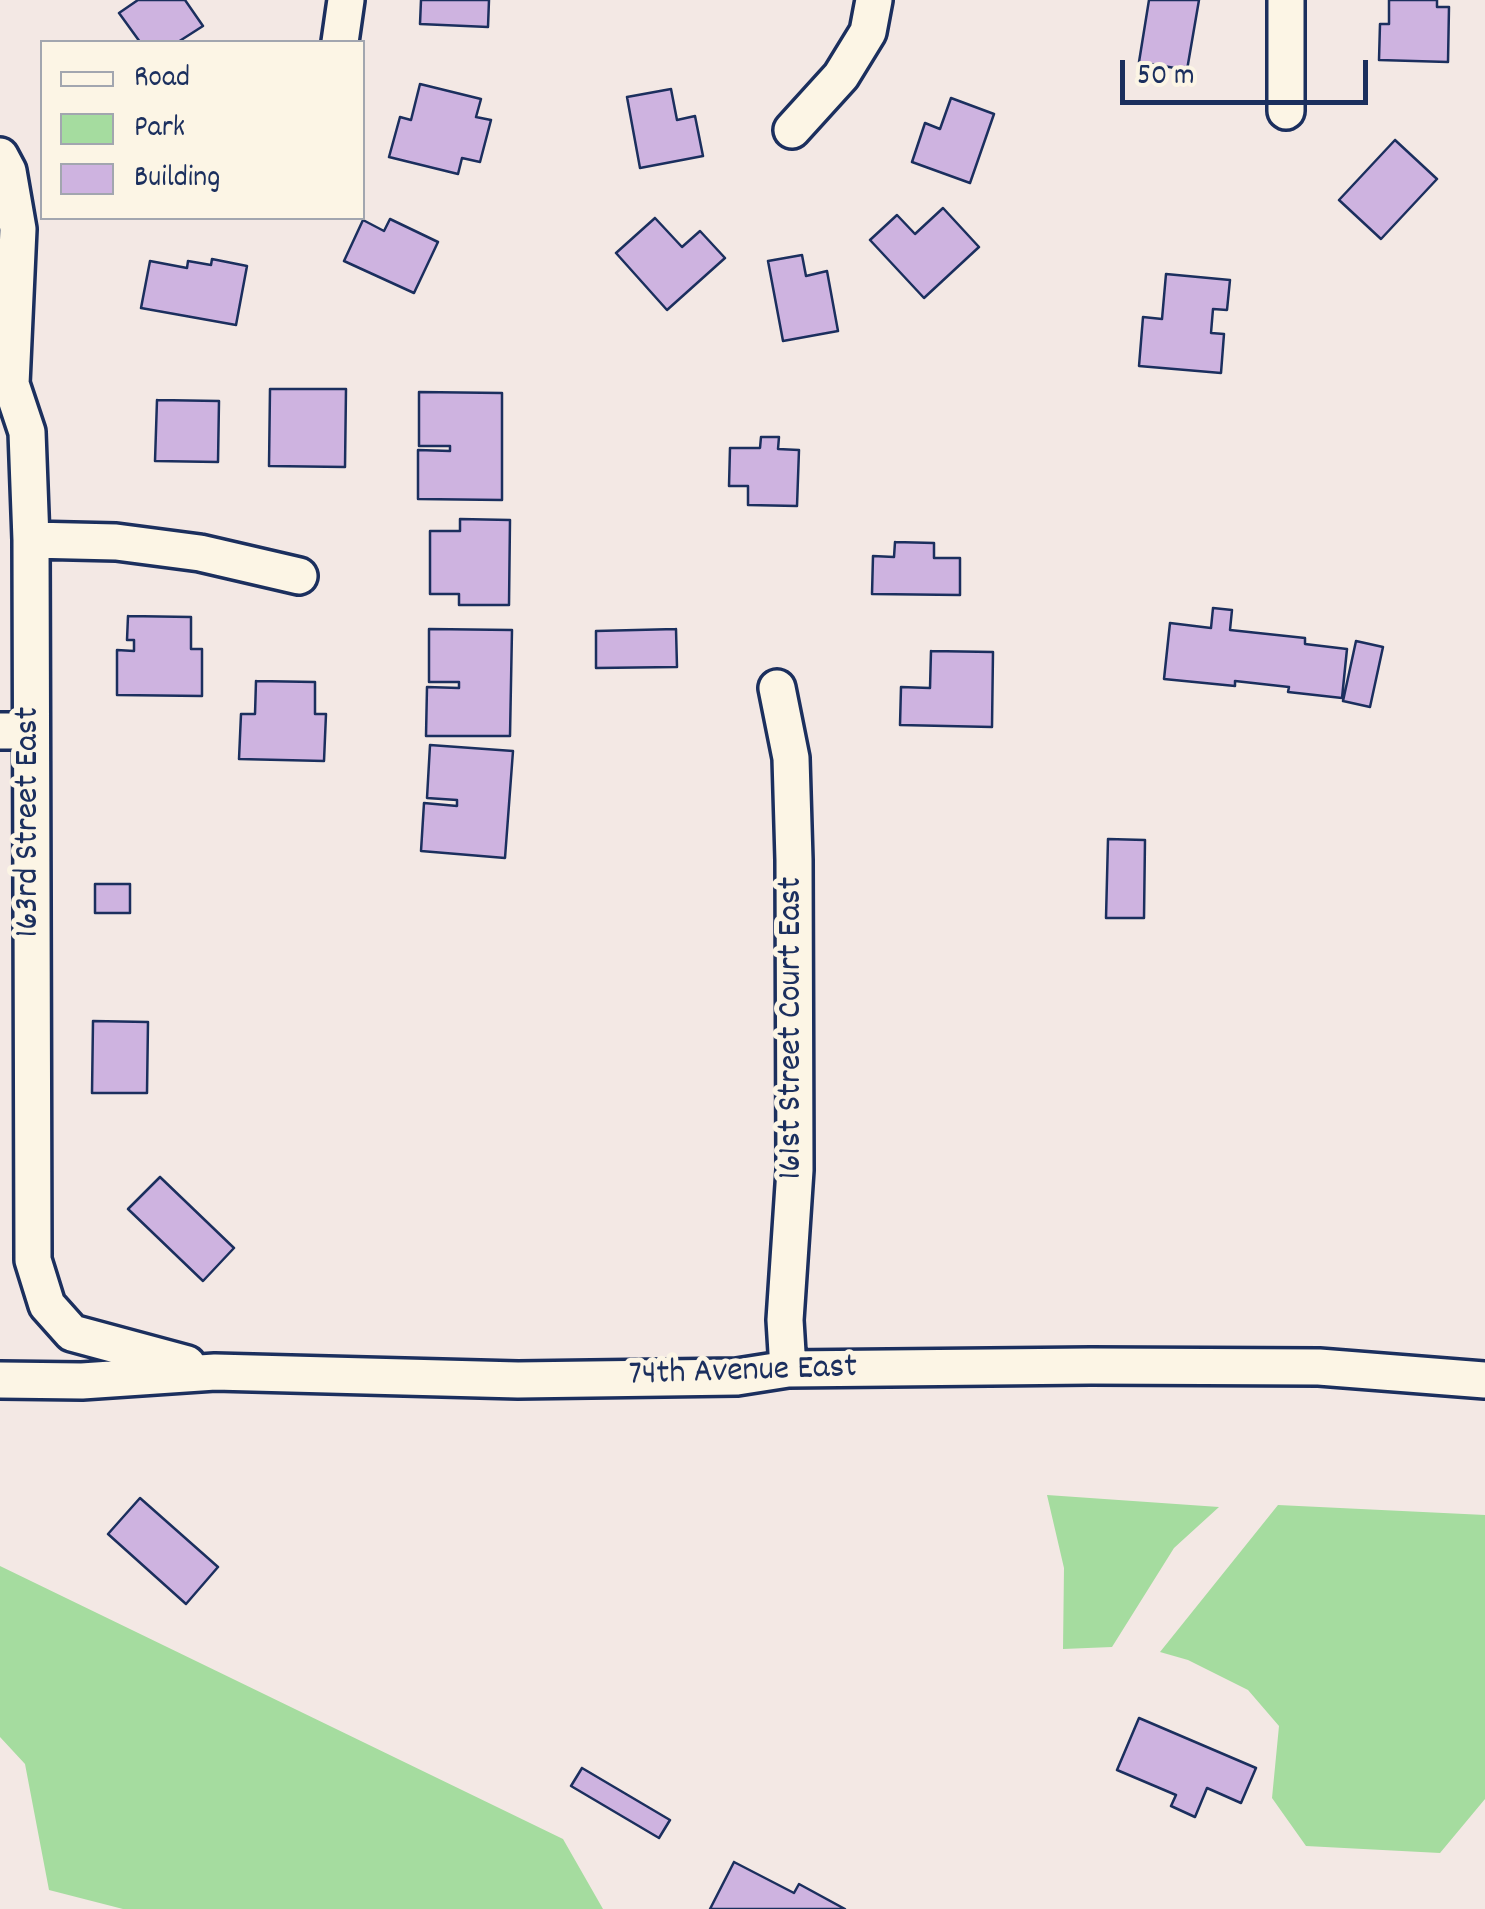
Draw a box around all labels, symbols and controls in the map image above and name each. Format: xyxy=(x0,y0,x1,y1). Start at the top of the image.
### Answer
legend xyxy=(40,40,365,220)
scale bar xyxy=(1125,40,1372,102)
text: 50 m xyxy=(1137,56,1195,99)
text: Road xyxy=(134,58,190,101)
text: Park xyxy=(134,108,185,151)
text: Building xyxy=(134,158,220,201)
street label: 163rd Street East xyxy=(10,707,52,937)
street label: 161st Street Court East xyxy=(773,876,815,1180)
street label: 74th Avenue East xyxy=(628,1349,858,1399)

